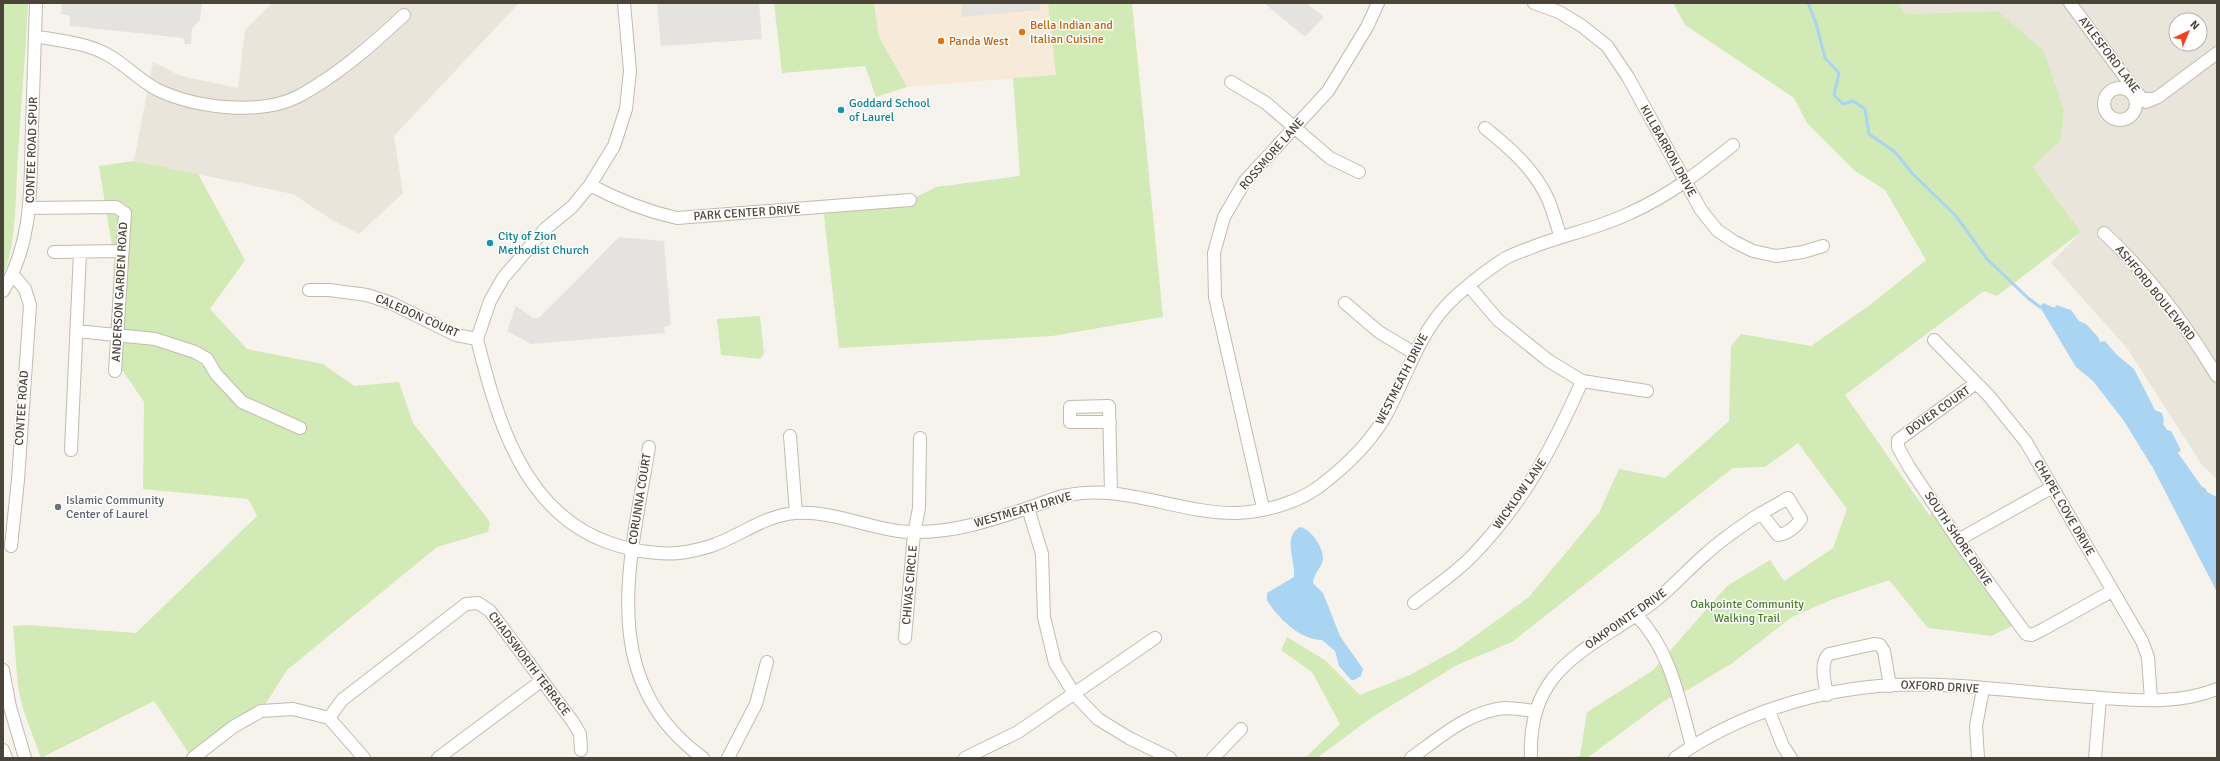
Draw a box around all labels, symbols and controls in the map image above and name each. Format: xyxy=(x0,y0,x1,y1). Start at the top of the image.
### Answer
north arrow xyxy=(2168,12,2208,52)
street label: AYLESFORD LANE xyxy=(2075,14,2143,97)
place label: Bella Indian and Italian Cuisine xyxy=(1030,18,1113,47)
text: N xyxy=(2187,18,2202,33)
marker: Bella Indian and Italian Cuisine xyxy=(1017,27,1027,37)
place label: Panda West xyxy=(949,34,1008,49)
marker: Panda West xyxy=(936,36,946,46)
street label: CONTEE ROAD SPUR xyxy=(23,96,41,204)
place label: Goddard School of Laurel xyxy=(849,96,930,125)
street label: KILLBARRON DRIVE xyxy=(1637,102,1700,200)
marker: Goddard School of Laurel xyxy=(836,105,846,115)
street label: ROSSMORE LANE xyxy=(1237,115,1308,193)
street label: PARK CENTER DRIVE xyxy=(693,202,801,224)
street label: ANDERSON GARDEN ROAD xyxy=(109,221,131,362)
place label: City of Zion Methodist Church xyxy=(498,229,589,258)
marker: City of Zion Methodist Church xyxy=(485,238,495,248)
street label: ASHFORD BOULEVARD xyxy=(2112,242,2198,344)
street label: CALEDON COURT xyxy=(373,291,461,341)
street label: WESTMEATH DRIVE xyxy=(1372,330,1432,427)
street label: CONTEE ROAD xyxy=(12,370,32,446)
street label: DOVER COURT xyxy=(1903,383,1973,439)
street label: CORUNNA COURT xyxy=(625,452,655,546)
street label: WICKLOW LANE xyxy=(1490,455,1550,532)
street label: CHAPEL COVE DRIVE xyxy=(2030,457,2098,559)
street label: WESTMEATH DRIVE xyxy=(972,489,1074,531)
street label: SOUTH SHORE DRIVE xyxy=(1921,489,1995,589)
place label: Islamic Community Center of Laurel xyxy=(66,493,165,522)
marker: Islamic Community Center of Laurel xyxy=(53,502,63,512)
street label: CHIVAS CIRCLE xyxy=(899,544,921,625)
street label: OAKPOINTE DRIVE xyxy=(1582,585,1670,653)
park label: Oakpointe Community Walking Trail xyxy=(1690,597,1804,626)
street label: CHADSWORTH TERRACE xyxy=(485,609,573,719)
street label: OXFORD DRIVE xyxy=(1900,677,1980,697)

